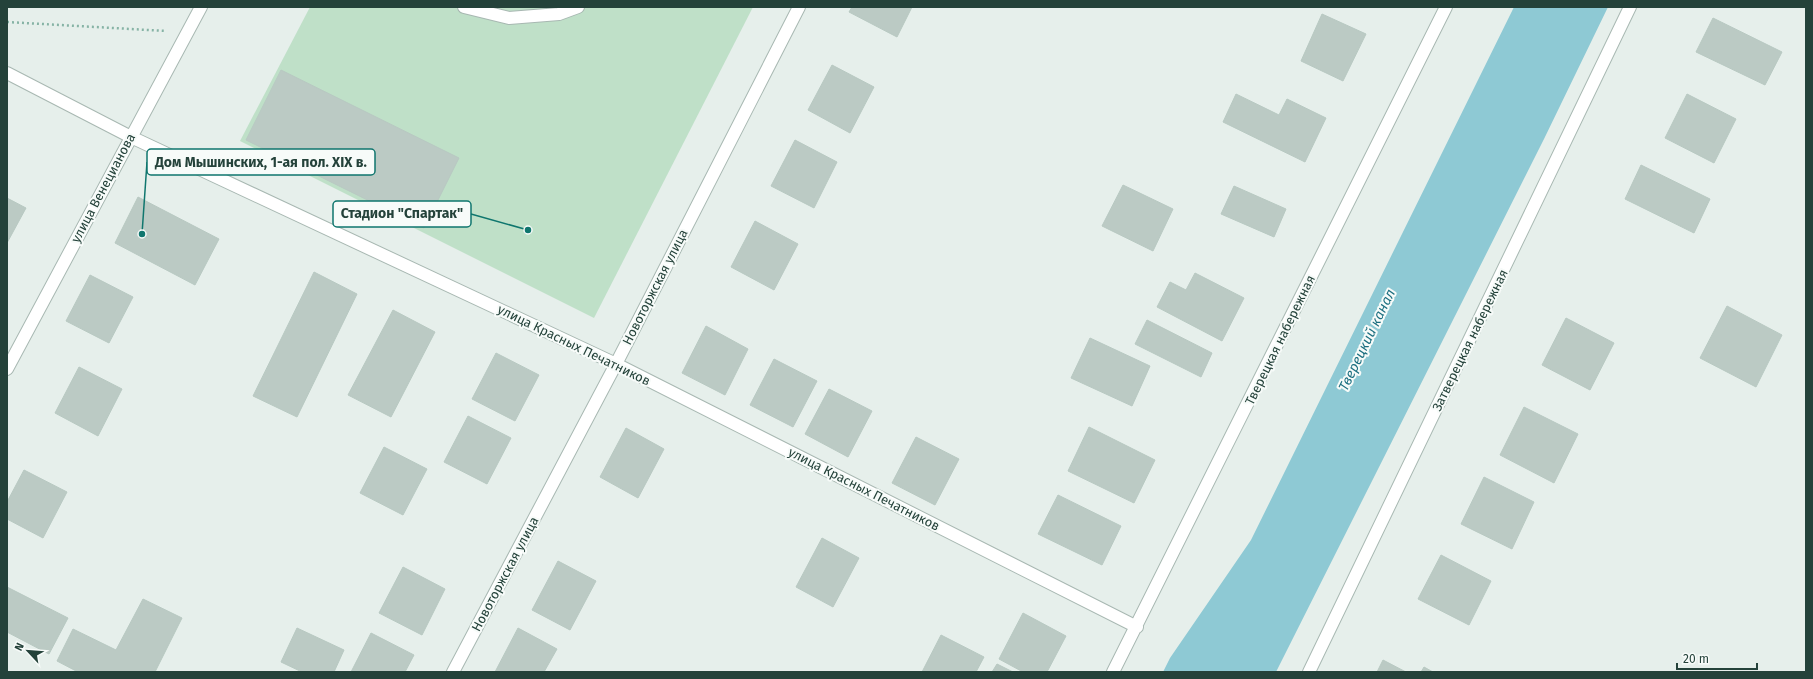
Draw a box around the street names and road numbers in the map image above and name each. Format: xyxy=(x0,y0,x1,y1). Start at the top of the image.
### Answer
street label: улица Венецианова xyxy=(68,131,138,245)
street label: Новоторжская улица xyxy=(619,227,691,347)
street label: Затверецкая набережная xyxy=(1429,267,1511,413)
street label: Тверецкая набережная xyxy=(1242,273,1318,407)
street label: улица Красных Печатников xyxy=(495,301,653,389)
street label: улица Красных Печатников xyxy=(786,444,942,534)
street label: Новоторжская улица xyxy=(468,514,542,634)

